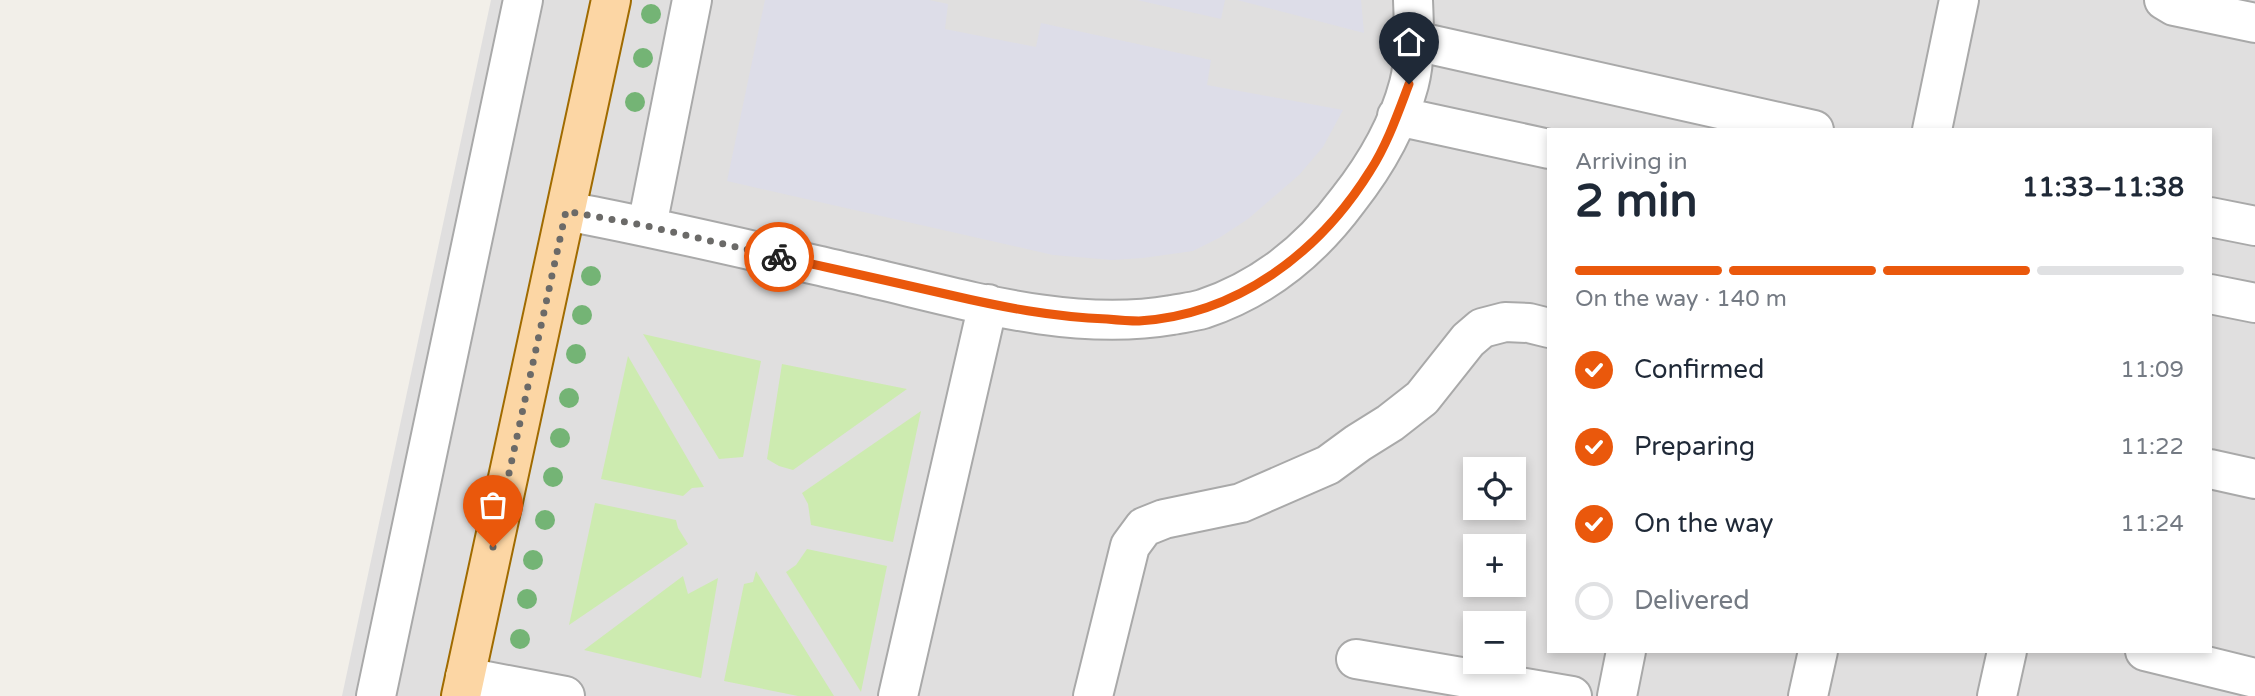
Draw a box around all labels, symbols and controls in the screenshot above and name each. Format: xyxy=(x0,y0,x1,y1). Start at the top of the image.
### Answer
pin xyxy=(1379,12.0,1439,84)
icon: home xyxy=(1390,23,1428,61)
text: Arriving in xyxy=(1575,148,1688,176)
text: 11:33–11:38 xyxy=(2022,172,2184,203)
text: 2 min xyxy=(1575,174,1698,229)
courier xyxy=(744,222,814,292)
icon: bike xyxy=(760,238,798,276)
text: On the way · 140 m xyxy=(1575,285,1787,313)
icon: check xyxy=(1575,351,1613,389)
text: Confirmed xyxy=(1634,354,1764,385)
text: 11:09 xyxy=(2120,356,2184,384)
icon: check xyxy=(1575,428,1613,466)
text: Preparing xyxy=(1634,431,1755,462)
text: 11:22 xyxy=(2120,433,2184,461)
map controls xyxy=(1463,457,1526,674)
button: locate xyxy=(1463,457,1526,520)
pin xyxy=(463,475,523,547)
icon: bag xyxy=(474,486,512,524)
icon: check xyxy=(1575,505,1613,543)
text: On the way xyxy=(1634,508,1774,539)
text: 11:24 xyxy=(2120,510,2184,538)
button: + xyxy=(1463,534,1526,597)
text: Delivered xyxy=(1634,585,1750,616)
button: − xyxy=(1463,611,1526,674)

